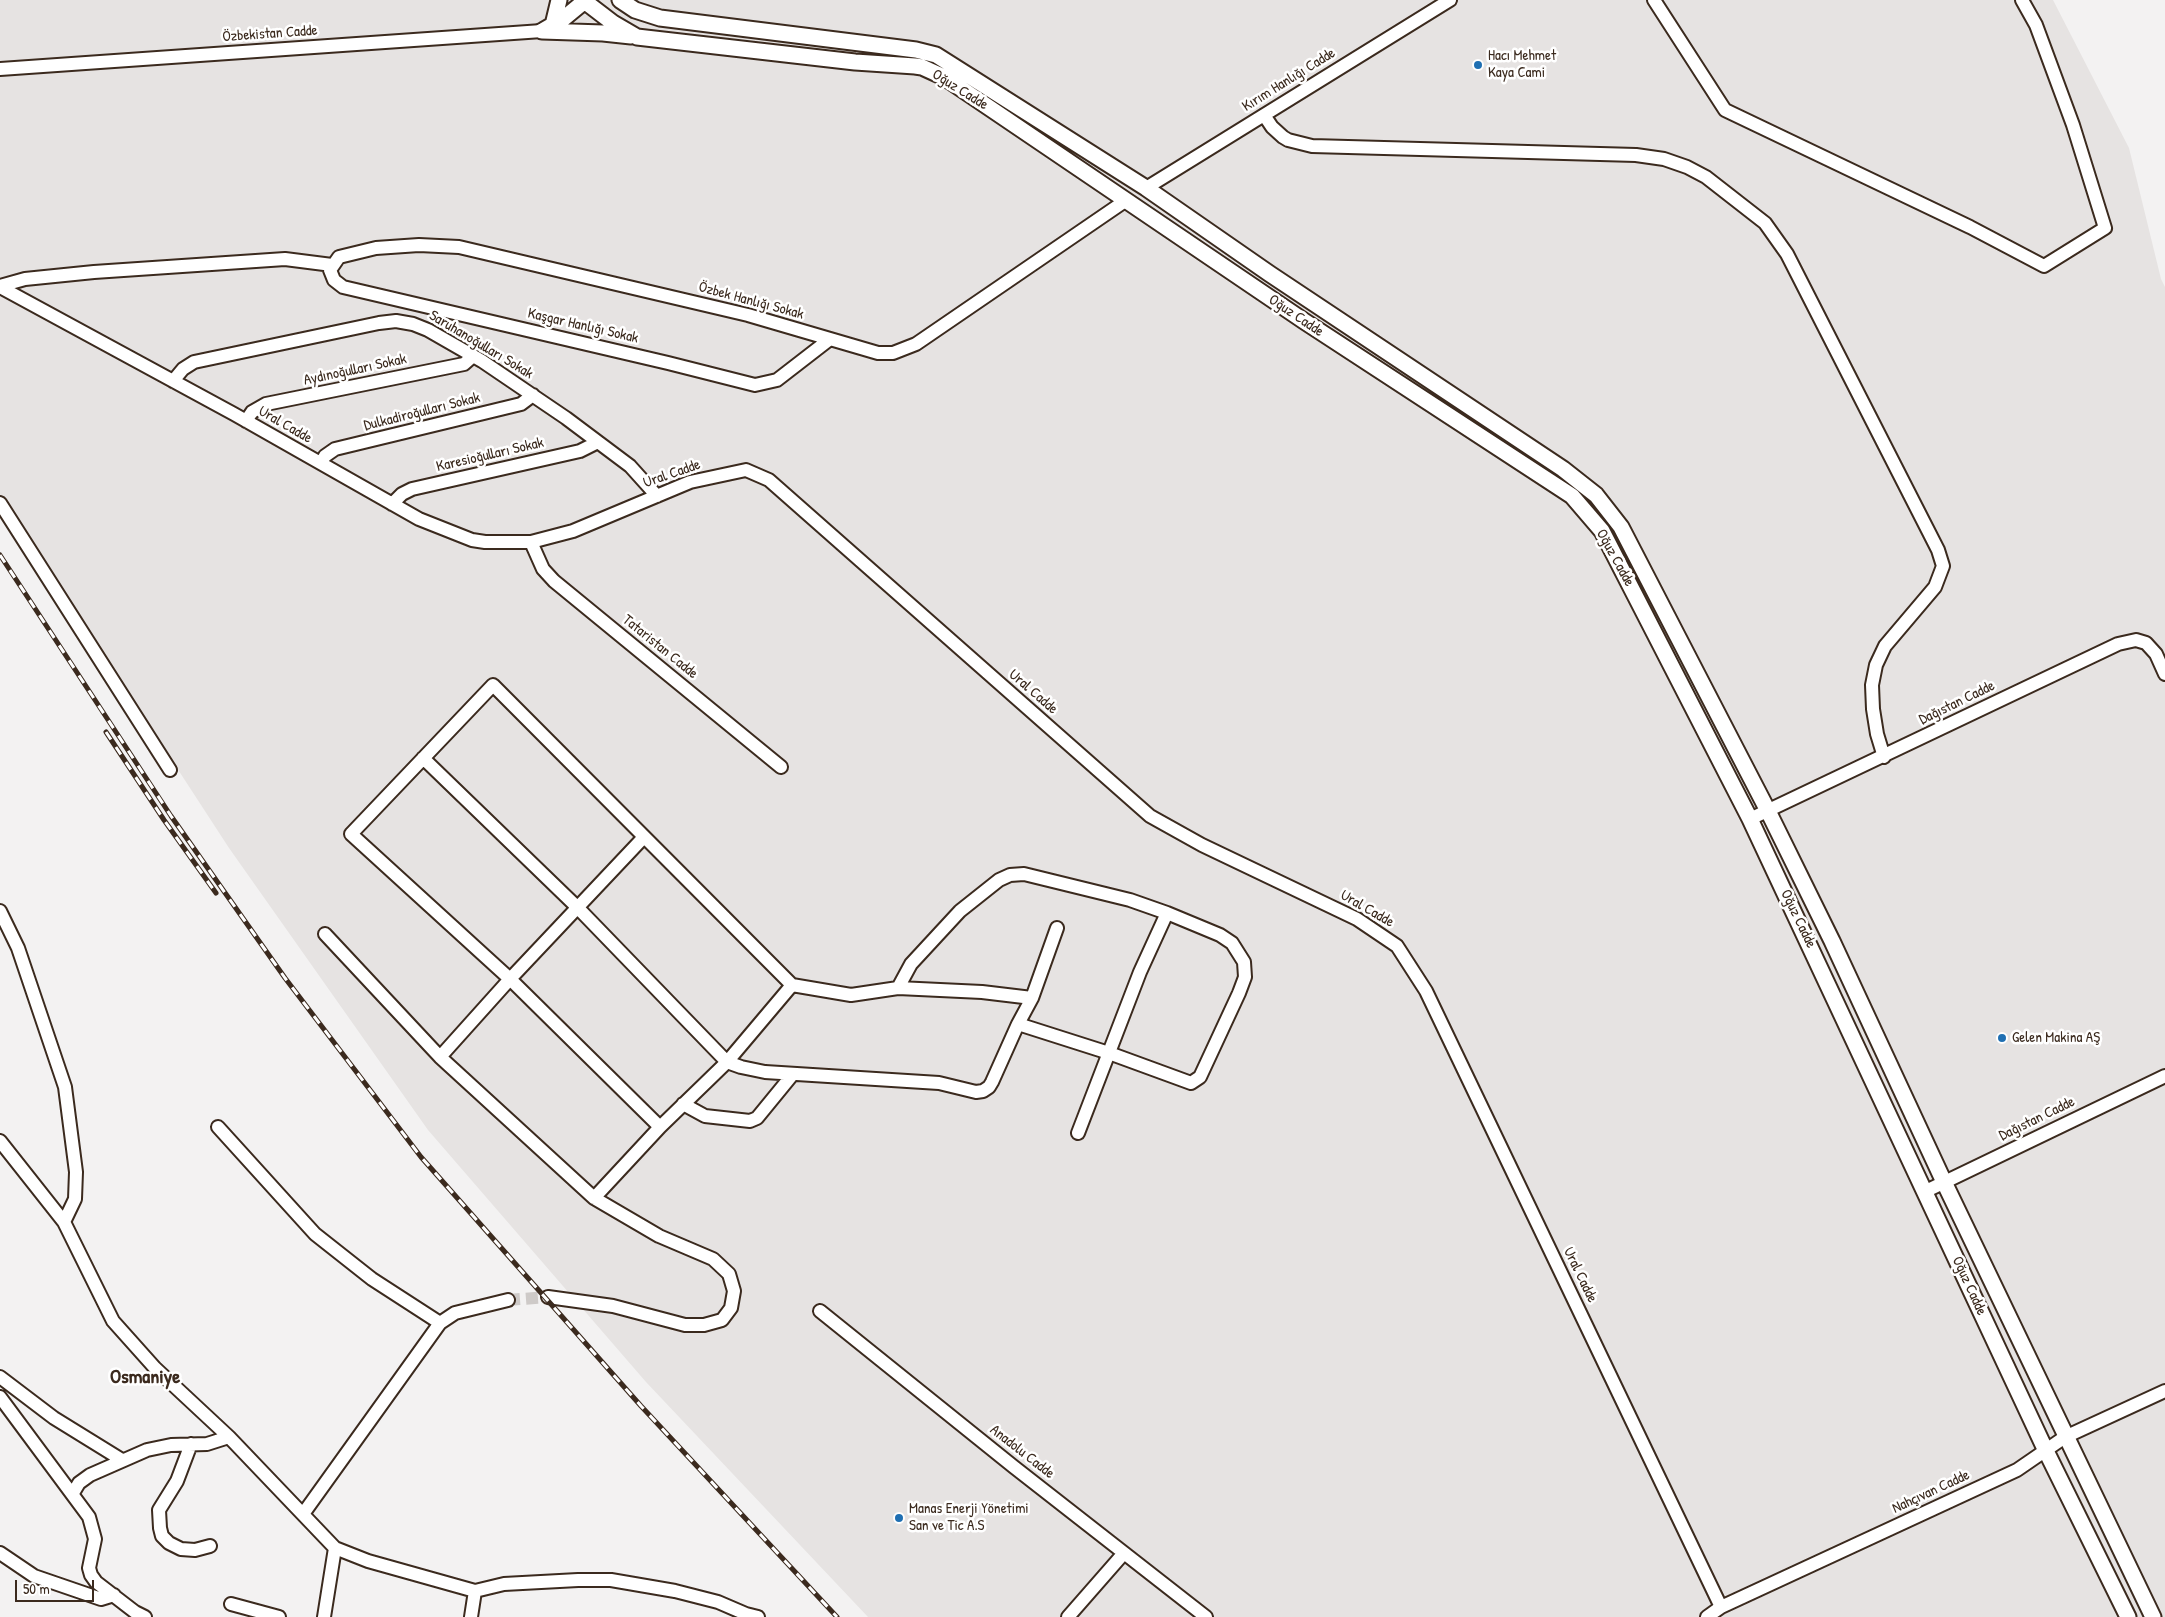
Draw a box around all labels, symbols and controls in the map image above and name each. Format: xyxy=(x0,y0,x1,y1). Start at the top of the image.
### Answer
street label: Özbekistan Cadde xyxy=(222,22,318,46)
street label: Kırım Hanlığı Cadde xyxy=(1239,44,1339,116)
place label: Hacı Mehmet Kaya Cami xyxy=(1488,47,1556,82)
marker: Hacı Mehmet Kaya Cami xyxy=(1472,59,1484,71)
street label: Oğuz Cadde xyxy=(929,66,991,114)
street label: Özbek Hanlığı Sokak xyxy=(696,278,806,324)
street label: Oğuz Cadde xyxy=(1265,291,1327,341)
street label: Kaşgar Hanlığı Sokak xyxy=(526,305,640,347)
street label: Saruhanoğulları Sokak xyxy=(426,307,536,383)
street label: Aydınoğulları Sokak xyxy=(302,350,408,390)
street label: Dulkadiroğulları Sokak xyxy=(362,389,482,435)
street label: Ural Cadde xyxy=(255,402,315,448)
street label: Karesioğulları Sokak xyxy=(435,434,545,476)
street label: Ural Cadde xyxy=(641,456,703,492)
street label: Oğuz Cadde xyxy=(1592,526,1638,590)
street label: Tataristan Cadde xyxy=(619,611,701,683)
street label: Ural Cadde xyxy=(1005,666,1061,718)
street label: Dağıstan Cadde xyxy=(1916,677,1998,729)
street label: Ural Cadde xyxy=(1337,886,1397,932)
street label: Oğuz Cadde xyxy=(1776,887,1820,951)
place label: Gelen Makina AŞ xyxy=(2012,1029,2100,1047)
marker: Gelen Makina AŞ xyxy=(1996,1032,2008,1044)
street label: Dağıstan Cadde xyxy=(1996,1093,2078,1145)
street label: Ural Cadde xyxy=(1559,1244,1601,1306)
street label: Oğuz Cadde xyxy=(1948,1254,1990,1318)
district label: Osmaniye xyxy=(110,1366,180,1390)
street label: Anadolu Cadde xyxy=(986,1421,1058,1483)
street label: Nahçıvan Cadde xyxy=(1889,1466,1973,1518)
place label: Manas Enerji Yönetimi San ve Tic A.S xyxy=(909,1500,1029,1535)
marker: Manas Enerji Yönetimi San ve Tic A.S xyxy=(893,1512,905,1524)
scale bar xyxy=(18,1570,96,1602)
text: 50 m xyxy=(23,1578,50,1599)

